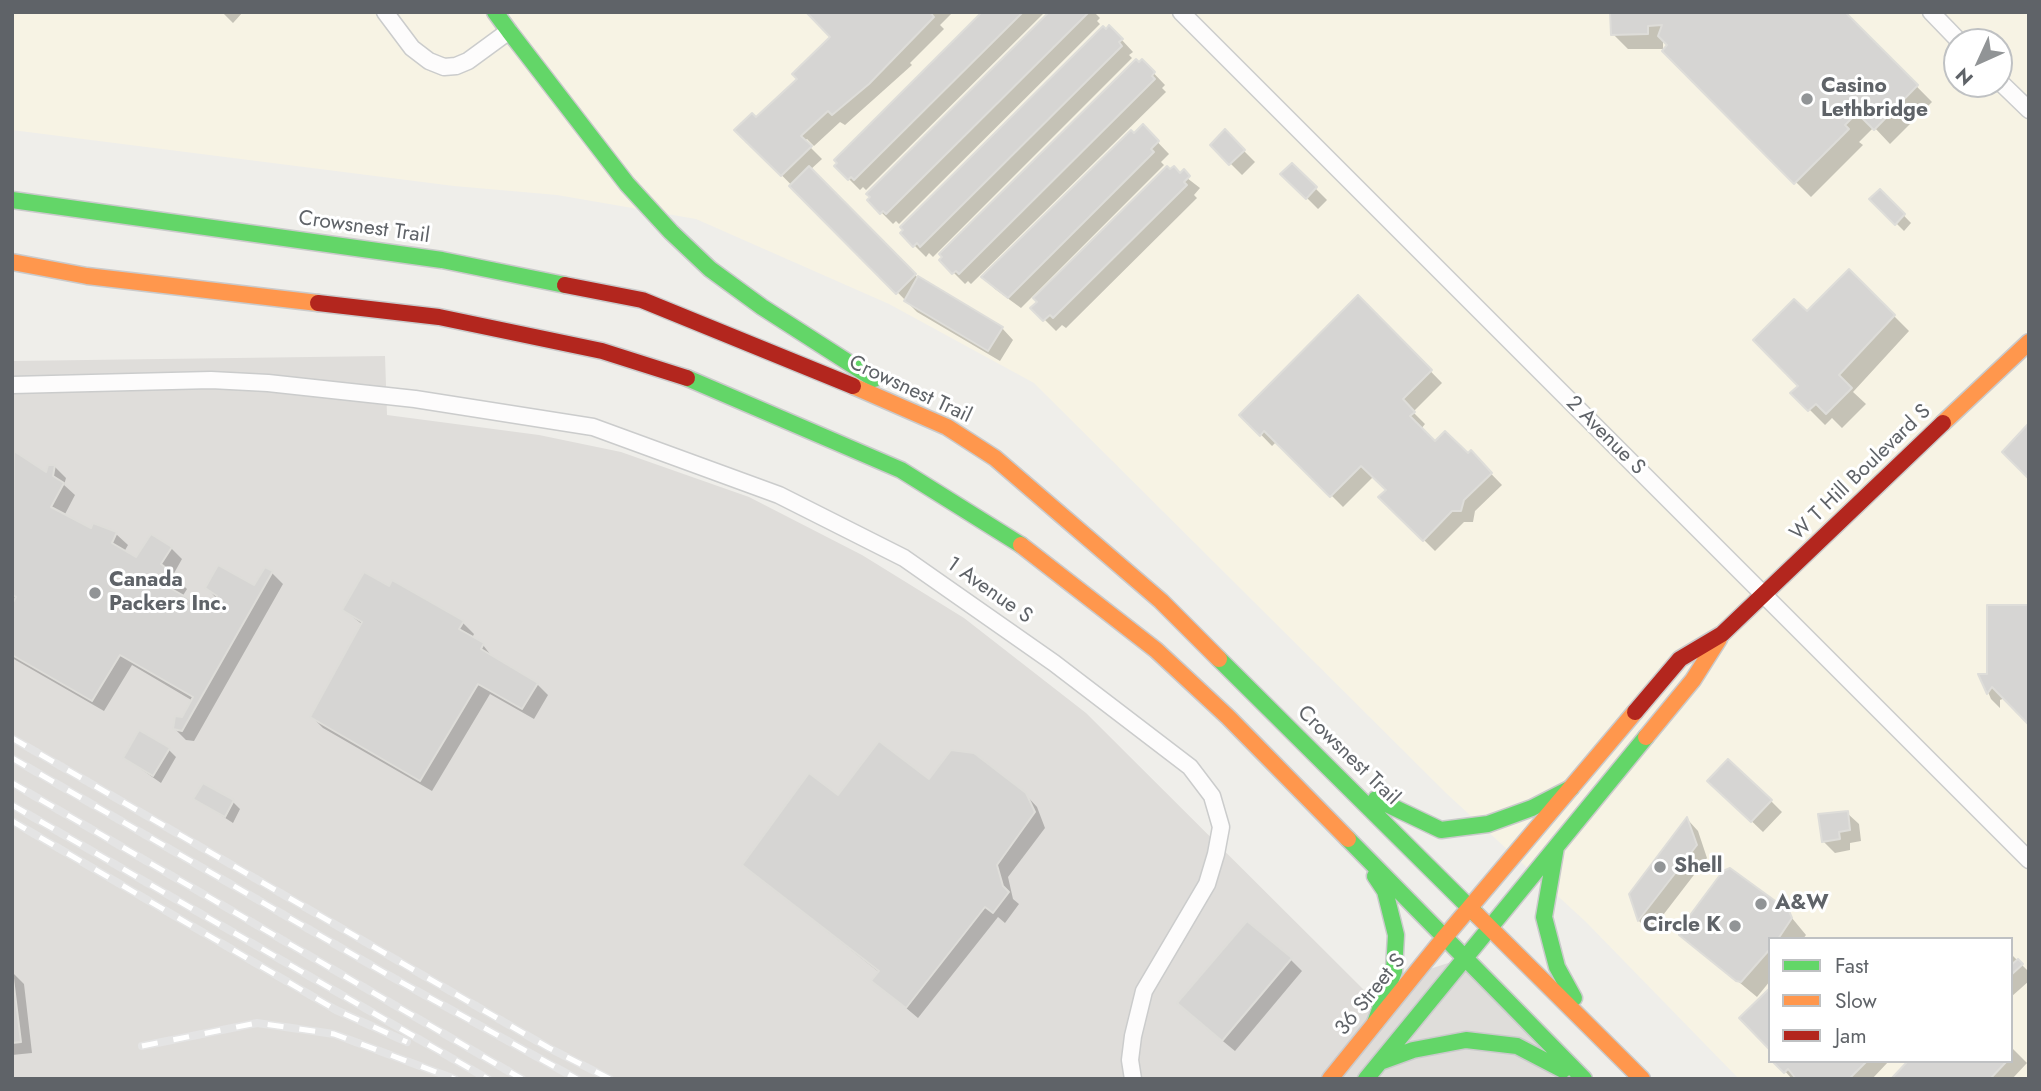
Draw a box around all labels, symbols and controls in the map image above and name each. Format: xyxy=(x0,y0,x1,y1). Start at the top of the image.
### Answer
north arrow xyxy=(1943,28,2013,98)
text: N xyxy=(1949,62,1979,92)
place label: Casino Lethbridge xyxy=(1821,74,1928,124)
marker: Casino Lethbridge xyxy=(1799,91,1815,107)
street label: Crowsnest Trail xyxy=(297,206,431,250)
street label: Crowsnest Trail xyxy=(845,351,975,429)
street label: 2 Avenue S xyxy=(1560,391,1650,481)
street label: W T Hill Boulevard S xyxy=(1786,400,1936,546)
street label: 1 Avenue S xyxy=(941,552,1037,630)
place label: Canada Packers Inc. xyxy=(109,568,227,618)
marker: Canada Packers Inc. xyxy=(87,585,103,601)
street label: Crowsnest Trail xyxy=(1292,701,1404,811)
place label: Shell xyxy=(1674,854,1722,880)
marker: Shell xyxy=(1652,859,1668,875)
place label: A&W xyxy=(1775,891,1829,917)
marker: A&W xyxy=(1753,896,1769,912)
place label: Circle K xyxy=(1643,913,1721,939)
marker: Circle K xyxy=(1727,918,1743,934)
legend xyxy=(1768,937,2013,1063)
street label: 36 Street S xyxy=(1330,949,1412,1041)
text: Fast xyxy=(1835,951,1868,981)
text: Slow xyxy=(1835,986,1877,1016)
text: Jam xyxy=(1835,1021,1867,1051)

